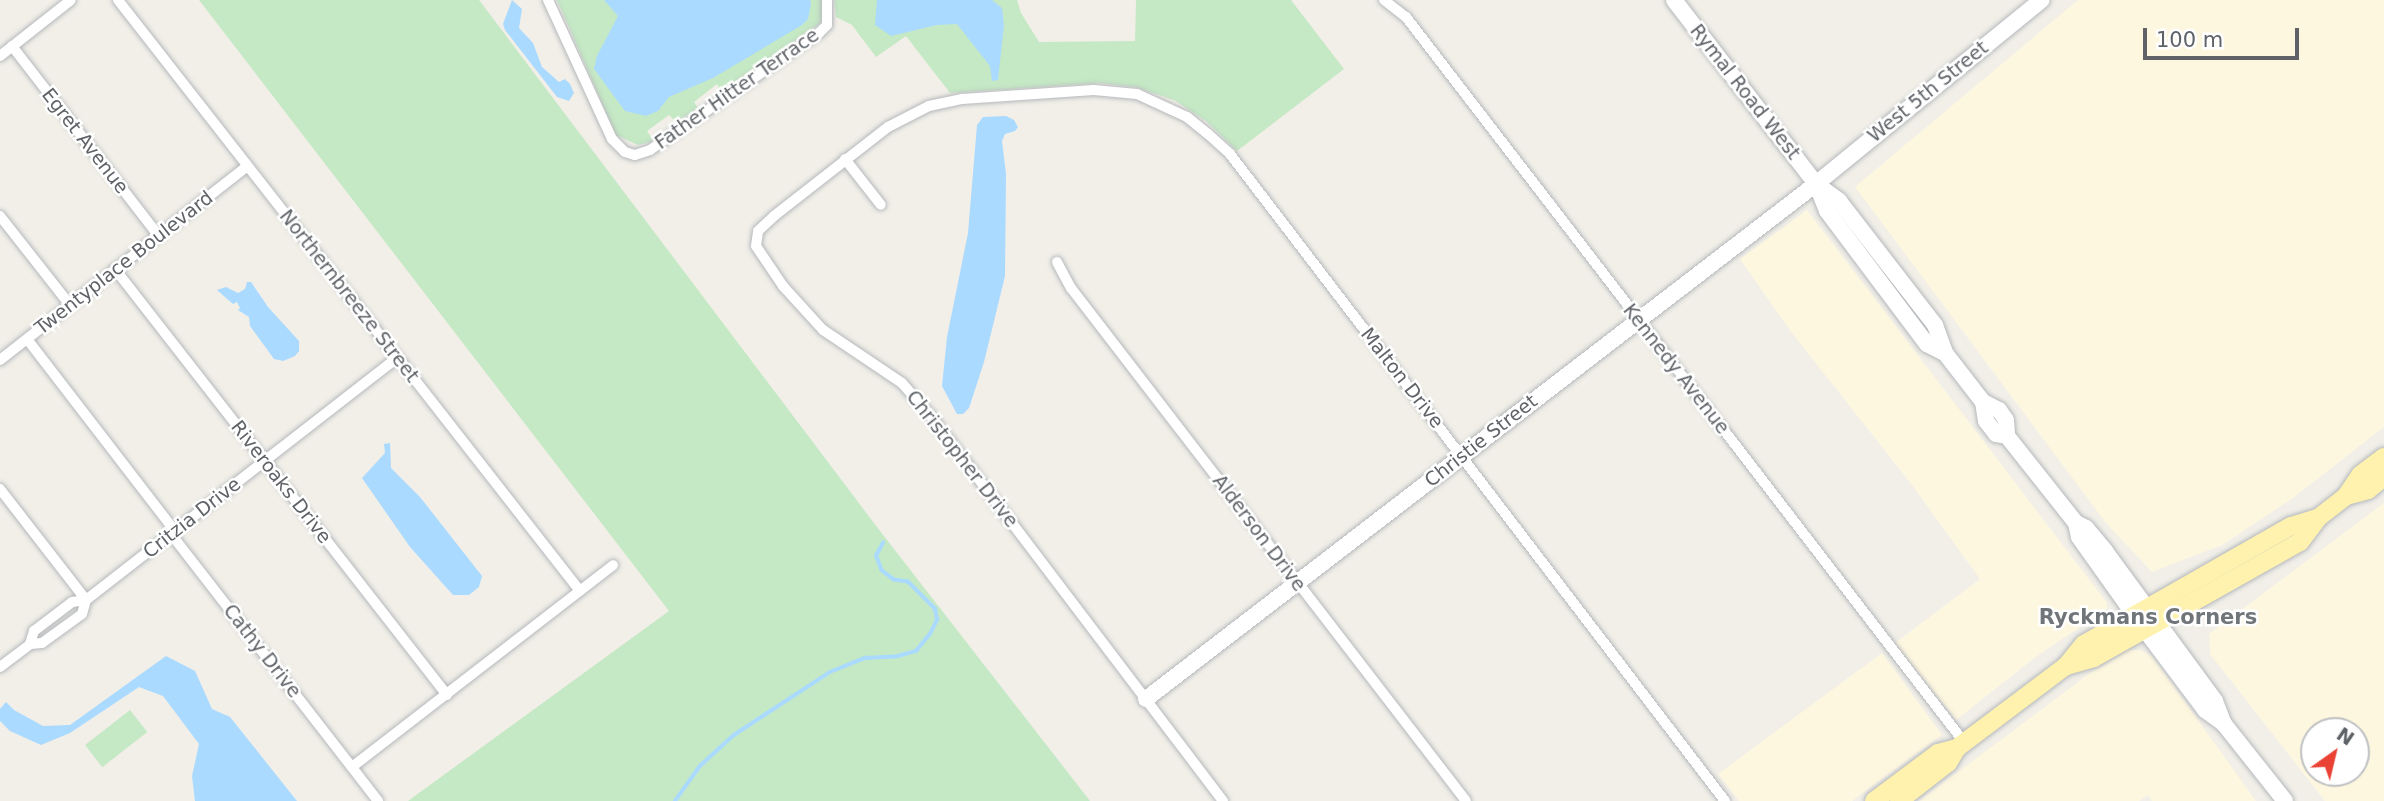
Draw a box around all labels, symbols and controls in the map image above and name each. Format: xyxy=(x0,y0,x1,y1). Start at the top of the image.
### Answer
scale bar xyxy=(2146,14,2302,58)
street label: Rymal Road West xyxy=(1685,20,1805,164)
street label: Father Hitter Terrace xyxy=(651,24,823,154)
text: 100 m xyxy=(2156,28,2223,52)
street label: West 5th Street xyxy=(1863,37,1993,147)
street label: Egret Avenue xyxy=(37,84,133,198)
street label: Twentyplace Boulevard xyxy=(30,186,218,340)
street label: Northernbreeze Street xyxy=(275,205,423,387)
street label: Kennedy Avenue xyxy=(1618,299,1734,439)
street label: Malton Drive xyxy=(1356,323,1448,433)
street label: Christopher Drive xyxy=(901,386,1023,532)
street label: Christie Street xyxy=(1420,390,1542,492)
street label: Riveroaks Drive xyxy=(226,416,336,548)
street label: Alderson Drive xyxy=(1208,470,1310,596)
street label: Critzia Drive xyxy=(139,473,245,563)
street label: Cathy Drive xyxy=(218,600,306,702)
district label: Ryckmans Corners xyxy=(2039,604,2257,630)
north arrow xyxy=(2300,717,2370,787)
text: N xyxy=(2333,723,2358,750)

